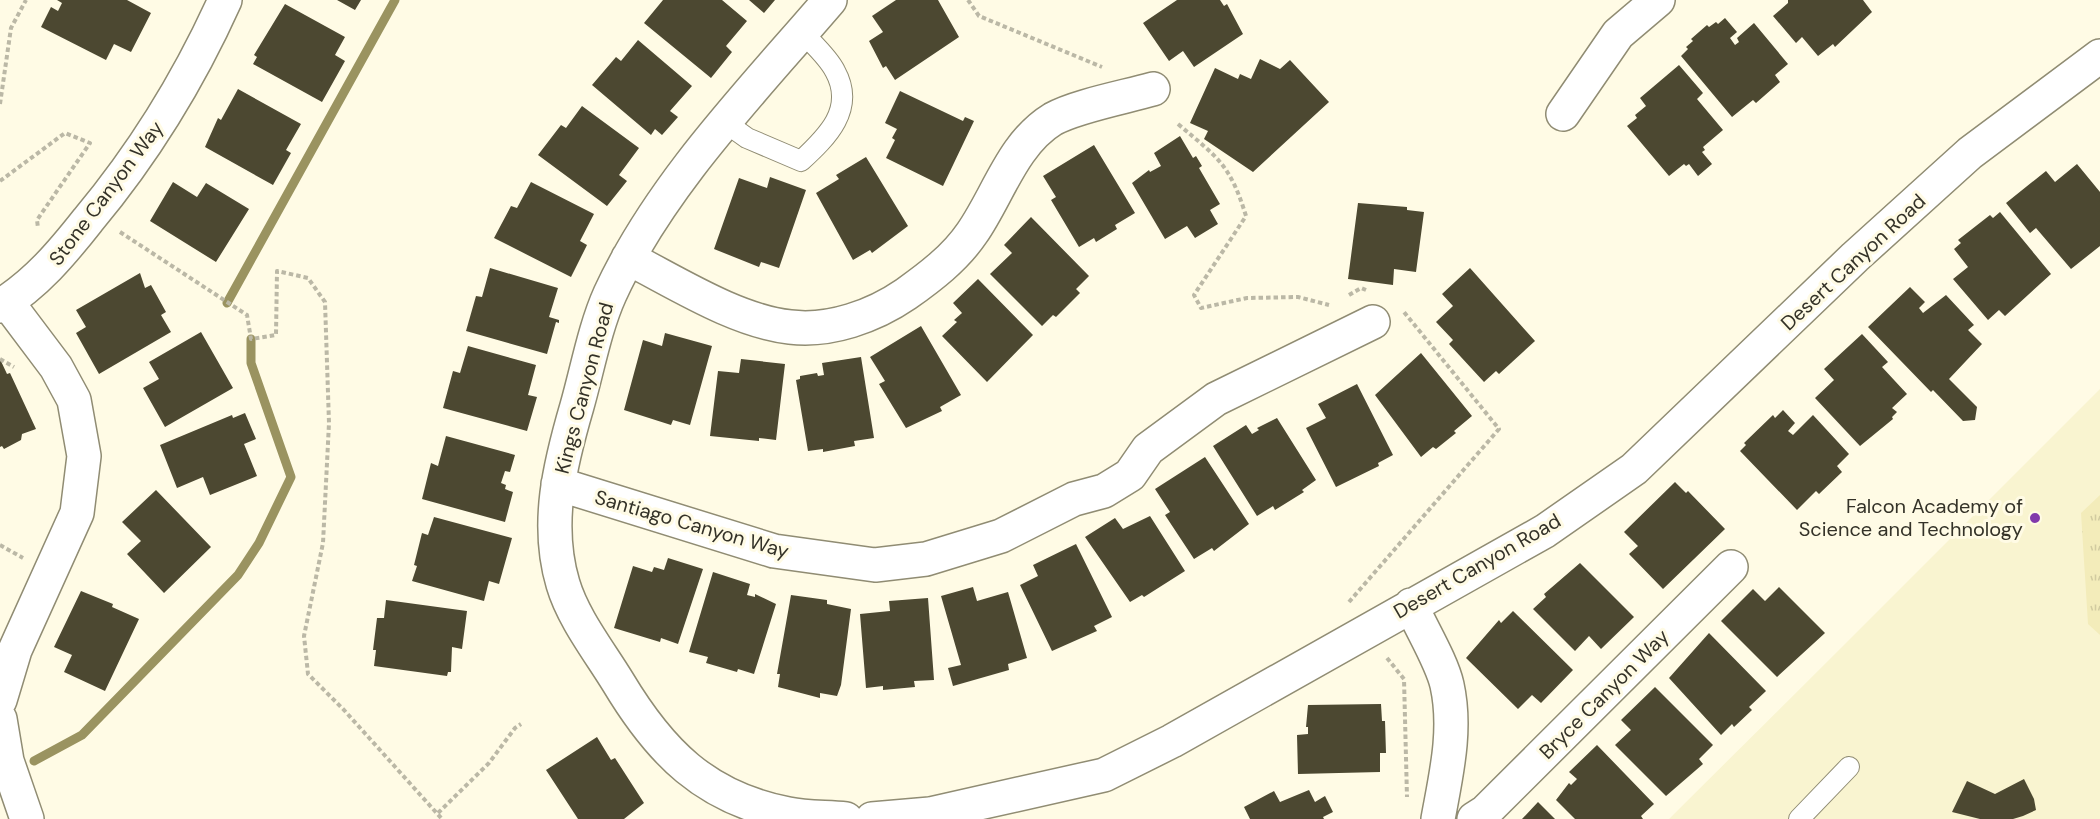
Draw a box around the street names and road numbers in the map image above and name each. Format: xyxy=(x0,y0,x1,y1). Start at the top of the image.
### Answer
street label: Stone Canyon Way xyxy=(43,115,169,271)
street label: Desert Canyon Road xyxy=(1775,188,1931,336)
street label: Kings Canyon Road xyxy=(549,299,619,477)
street label: Santiago Canyon Way xyxy=(592,484,792,564)
street label: Desert Canyon Road xyxy=(1389,508,1565,624)
street label: Bryce Canyon Way xyxy=(1534,624,1674,764)

